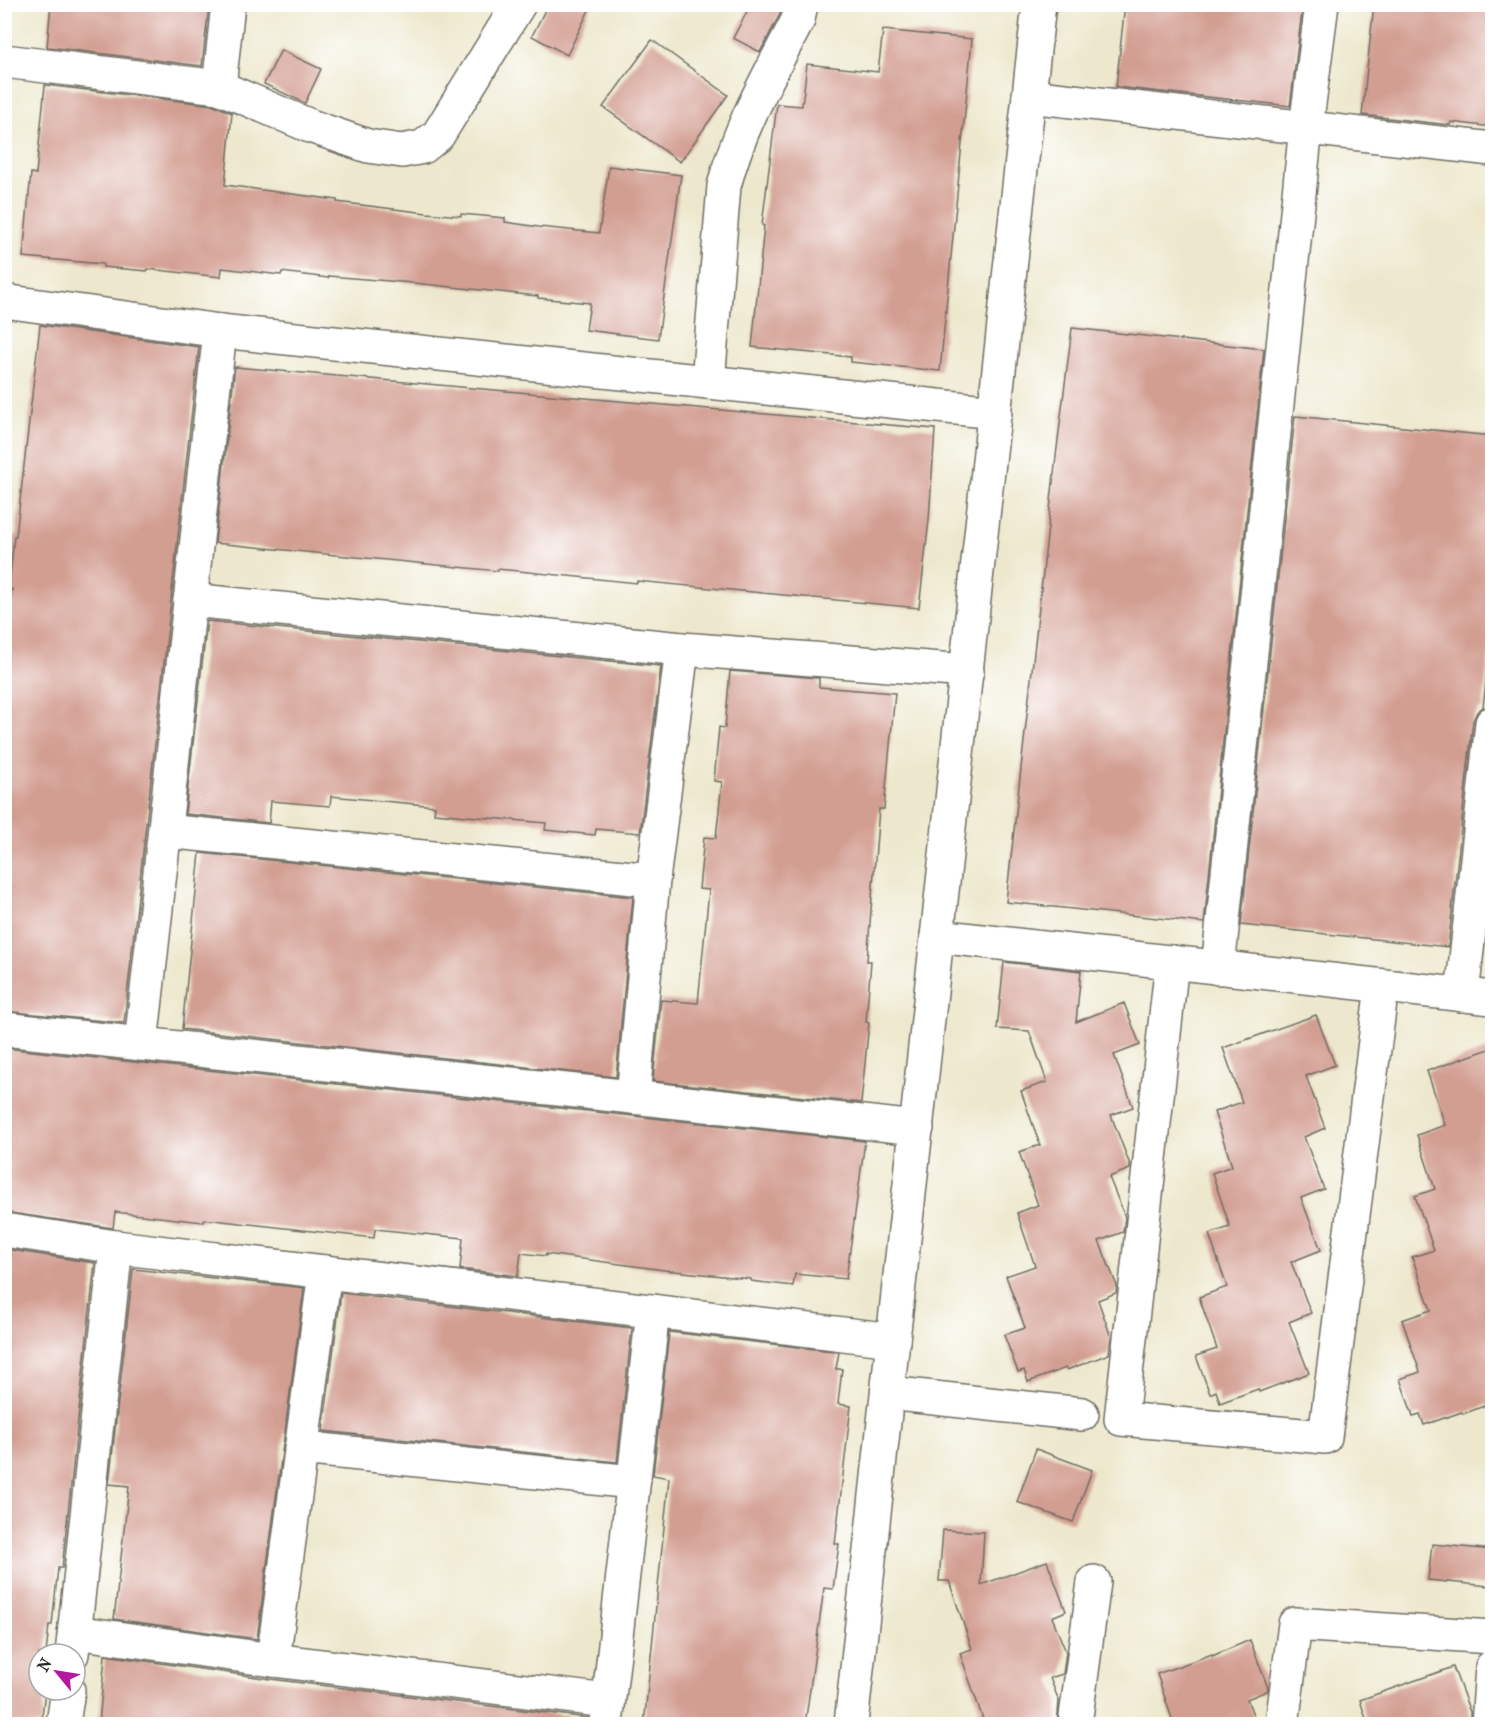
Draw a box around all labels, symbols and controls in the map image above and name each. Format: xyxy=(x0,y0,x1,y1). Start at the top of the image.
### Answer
north arrow xyxy=(27,1642,87,1702)
text: N xyxy=(33,1654,56,1675)

